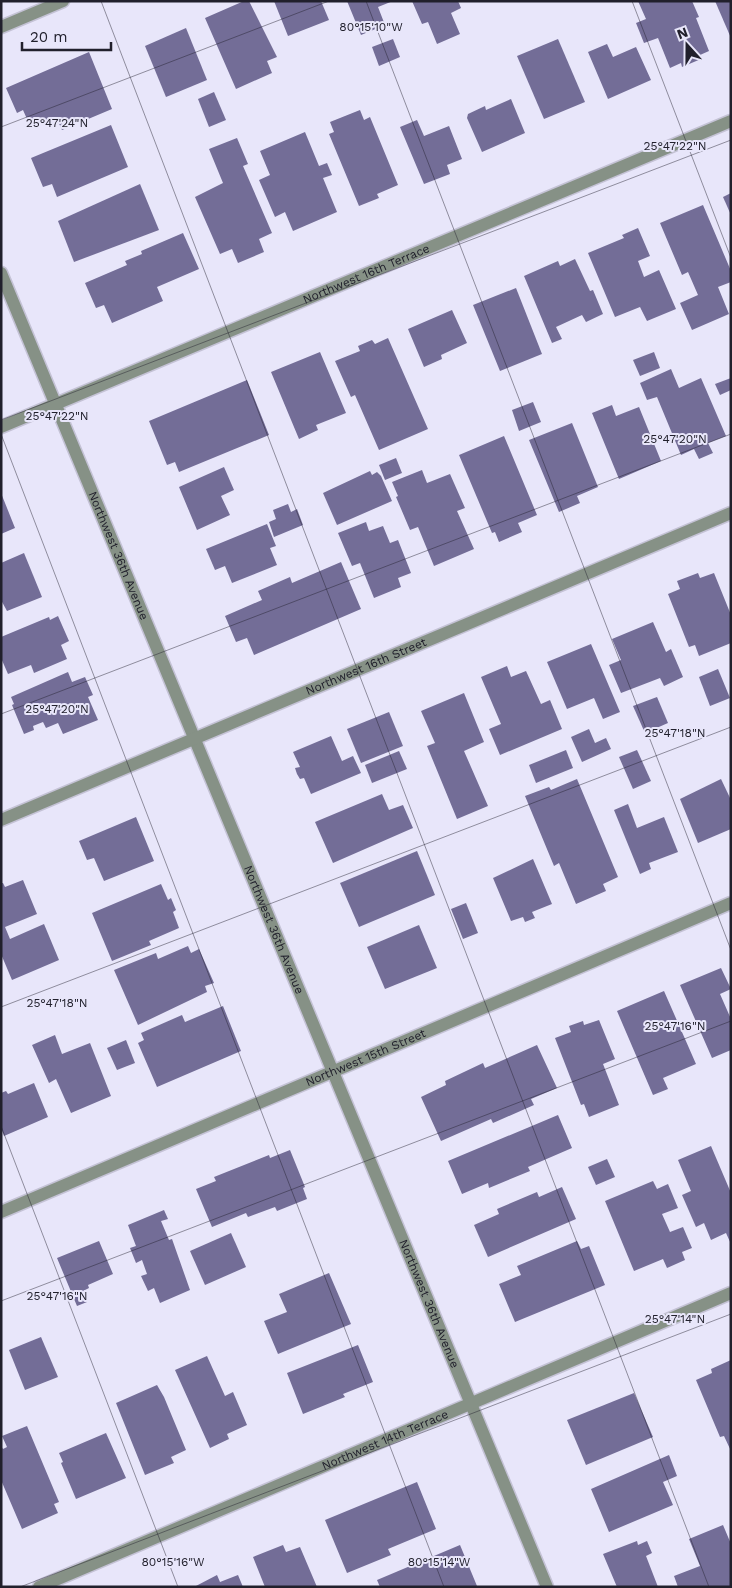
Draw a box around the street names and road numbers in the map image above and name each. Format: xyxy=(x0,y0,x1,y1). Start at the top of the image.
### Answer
street label: Northwest 16th Terrace xyxy=(301,241,432,307)
street label: Northwest 36th Avenue xyxy=(85,489,151,622)
street label: Northwest 16th Street xyxy=(304,635,428,698)
street label: Northwest 36th Avenue xyxy=(241,863,307,996)
street label: Northwest 15th Street xyxy=(303,1026,428,1089)
street label: Northwest 36th Avenue xyxy=(396,1237,462,1370)
street label: Northwest 14th Terrace xyxy=(320,1407,450,1473)

